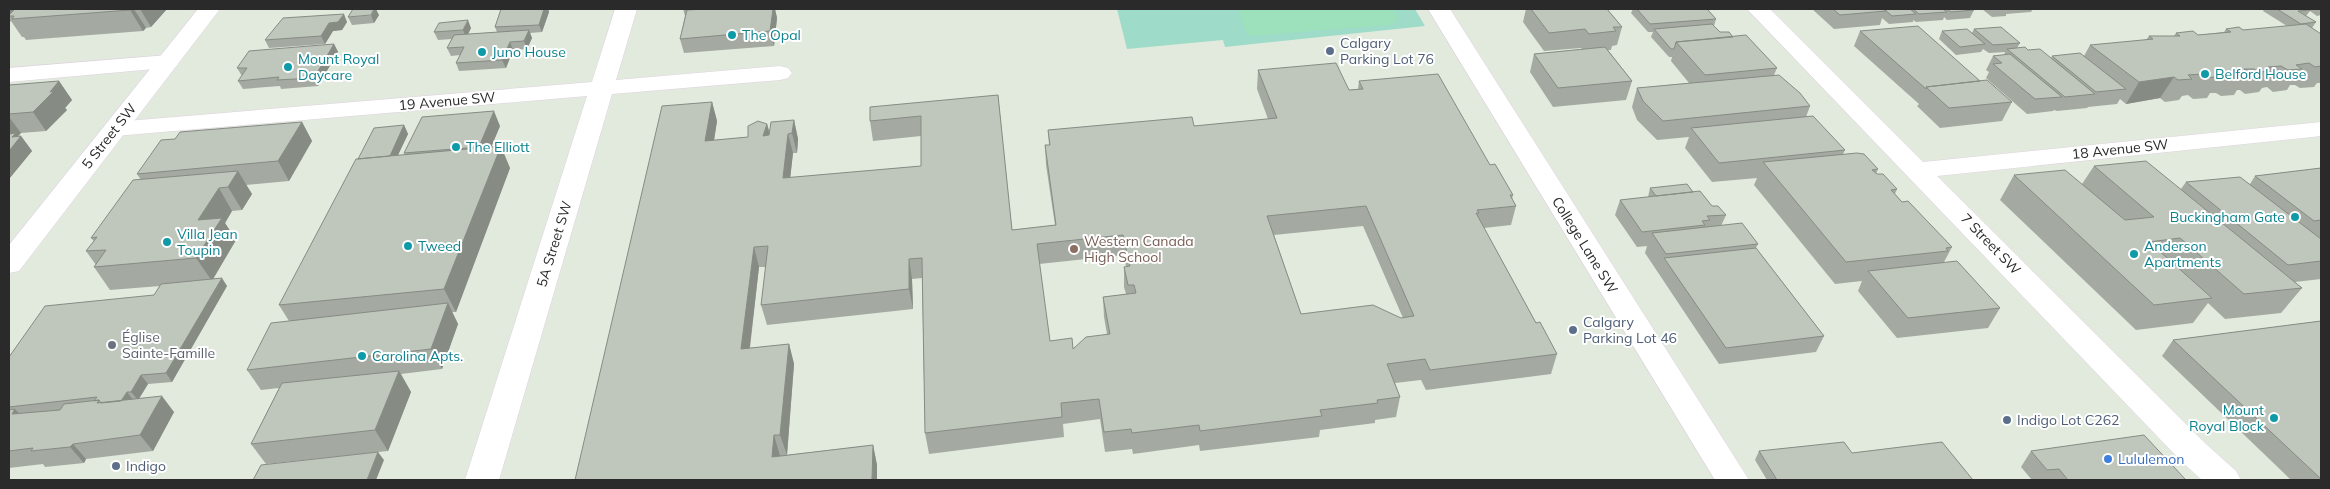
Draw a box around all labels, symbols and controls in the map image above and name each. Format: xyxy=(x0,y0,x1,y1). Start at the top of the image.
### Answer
place label: The Opal xyxy=(742,26,801,44)
marker: The Opal xyxy=(726,29,738,41)
place label: Calgary Parking Lot 76 xyxy=(1340,34,1434,68)
place label: Juno House xyxy=(492,43,566,61)
marker: Calgary Parking Lot 76 xyxy=(1324,45,1336,57)
marker: Juno House xyxy=(476,46,488,58)
place label: Mount Royal Daycare xyxy=(298,50,379,84)
marker: Mount Royal Daycare xyxy=(282,61,294,73)
place label: Belford House xyxy=(2215,65,2306,83)
marker: Belford House xyxy=(2199,68,2211,80)
street label: 19 Avenue SW xyxy=(398,88,497,114)
street label: 5 Street SW xyxy=(78,99,141,172)
street label: 18 Avenue SW xyxy=(2071,135,2170,163)
place label: The Elliott xyxy=(466,138,530,156)
marker: The Elliott xyxy=(450,141,462,153)
street label: College Lane SW xyxy=(1548,193,1622,297)
street label: 5A Street SW xyxy=(532,198,576,289)
place label: Buckingham Gate xyxy=(2170,208,2285,226)
street label: 7 Street SW xyxy=(1957,209,2025,279)
marker: Buckingham Gate xyxy=(2289,211,2301,223)
place label: Villa Jean Toupin xyxy=(177,225,238,259)
place label: Western Canada High School xyxy=(1084,232,1194,266)
marker: Villa Jean Toupin xyxy=(161,236,173,248)
place label: Tweed xyxy=(418,237,461,255)
place label: Anderson Apartments xyxy=(2144,237,2221,271)
marker: Tweed xyxy=(402,240,414,252)
marker: Western Canada High School xyxy=(1068,243,1080,255)
marker: Anderson Apartments xyxy=(2128,248,2140,260)
place label: Calgary Parking Lot 46 xyxy=(1583,313,1677,347)
marker: Calgary Parking Lot 46 xyxy=(1567,324,1579,336)
place label: Église Sainte-Famille xyxy=(122,328,215,362)
marker: Église Sainte-Famille xyxy=(106,339,118,351)
place label: Carolina Apts. xyxy=(372,347,463,365)
marker: Carolina Apts. xyxy=(356,350,368,362)
place label: Mount Royal Block xyxy=(2189,401,2265,435)
place label: Indigo Lot C262 xyxy=(2017,411,2119,429)
marker: Mount Royal Block xyxy=(2268,412,2280,424)
marker: Indigo Lot C262 xyxy=(2001,414,2013,426)
place label: Lululemon xyxy=(2118,450,2184,468)
marker: Lululemon xyxy=(2102,453,2114,465)
place label: Indigo xyxy=(126,457,166,475)
marker: Indigo xyxy=(110,460,122,472)

